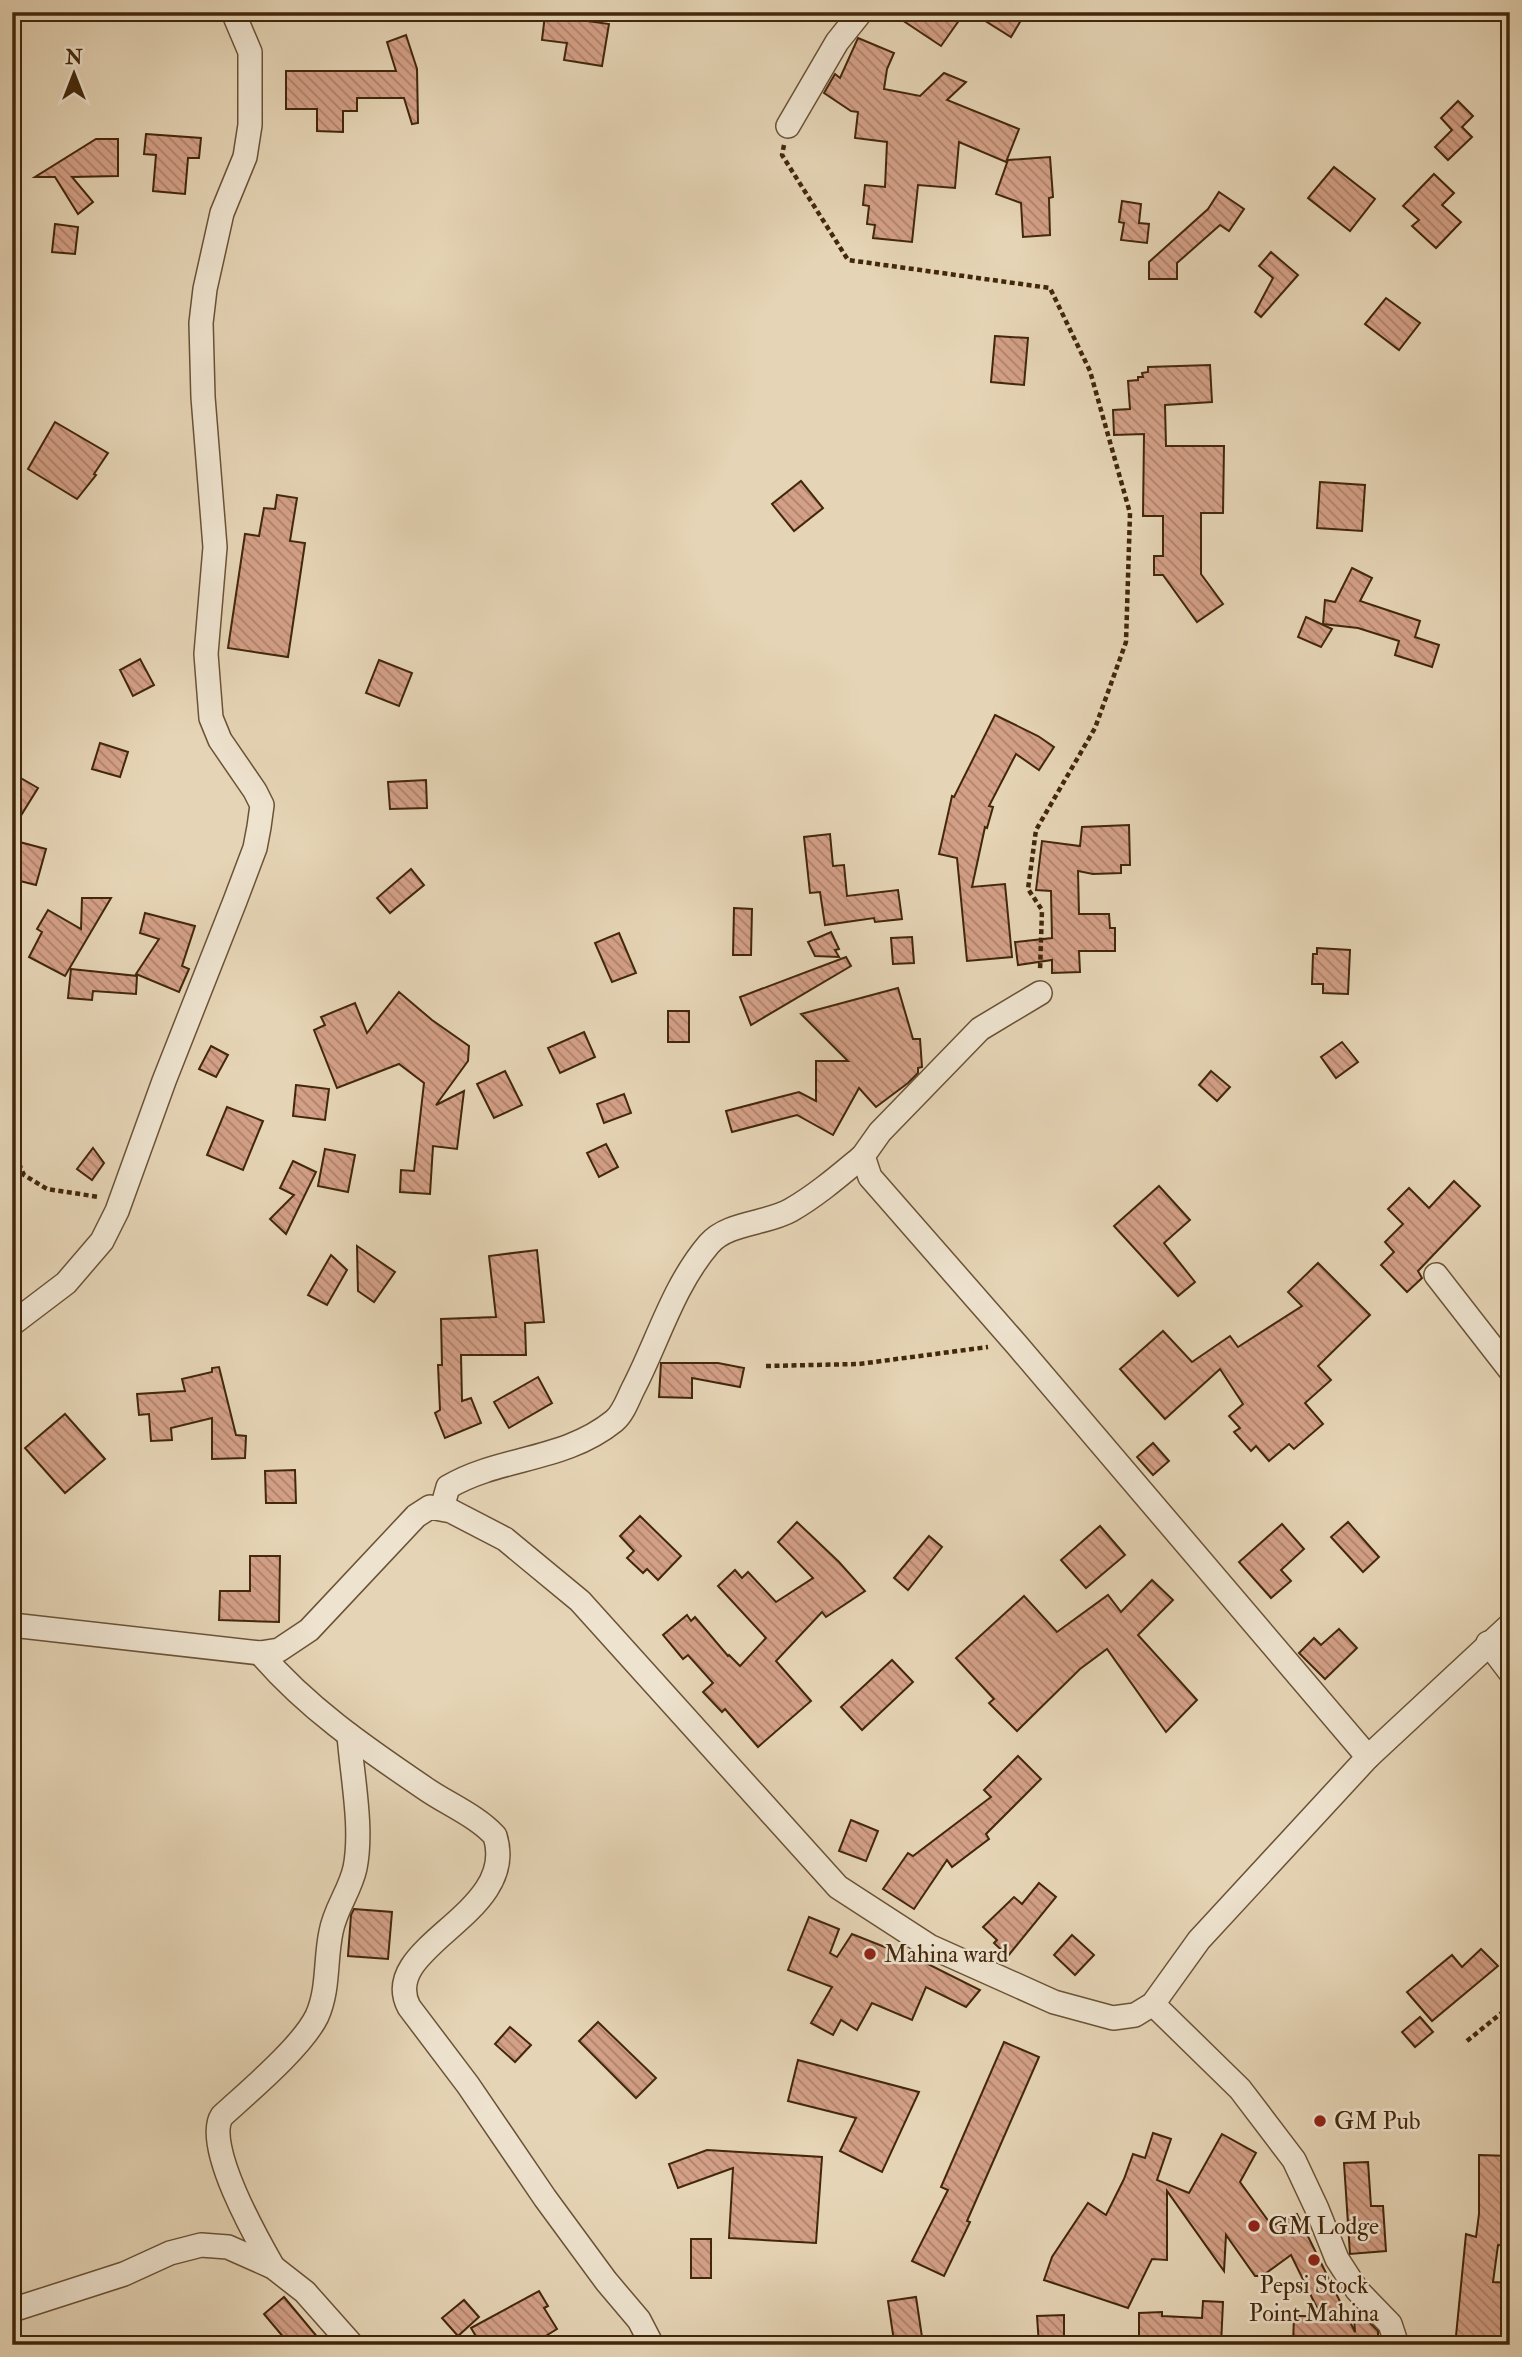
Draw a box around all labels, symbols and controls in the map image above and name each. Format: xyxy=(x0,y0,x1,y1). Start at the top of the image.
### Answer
north arrow xyxy=(38,38,108,108)
text: N xyxy=(64,46,83,70)
place label: Mahina ward xyxy=(884,1939,1009,1970)
marker: Mahina ward xyxy=(862,1946,878,1962)
place label: GM Pub xyxy=(1334,2106,1421,2137)
marker: GM Pub xyxy=(1312,2113,1328,2129)
place label: GM Lodge xyxy=(1268,2211,1379,2242)
marker: GM Lodge xyxy=(1246,2218,1262,2234)
marker: Pepsi Stock Point Mahina xyxy=(1306,2252,1322,2268)
place label: Pepsi Stock Point Mahina xyxy=(1249,2270,1380,2329)

